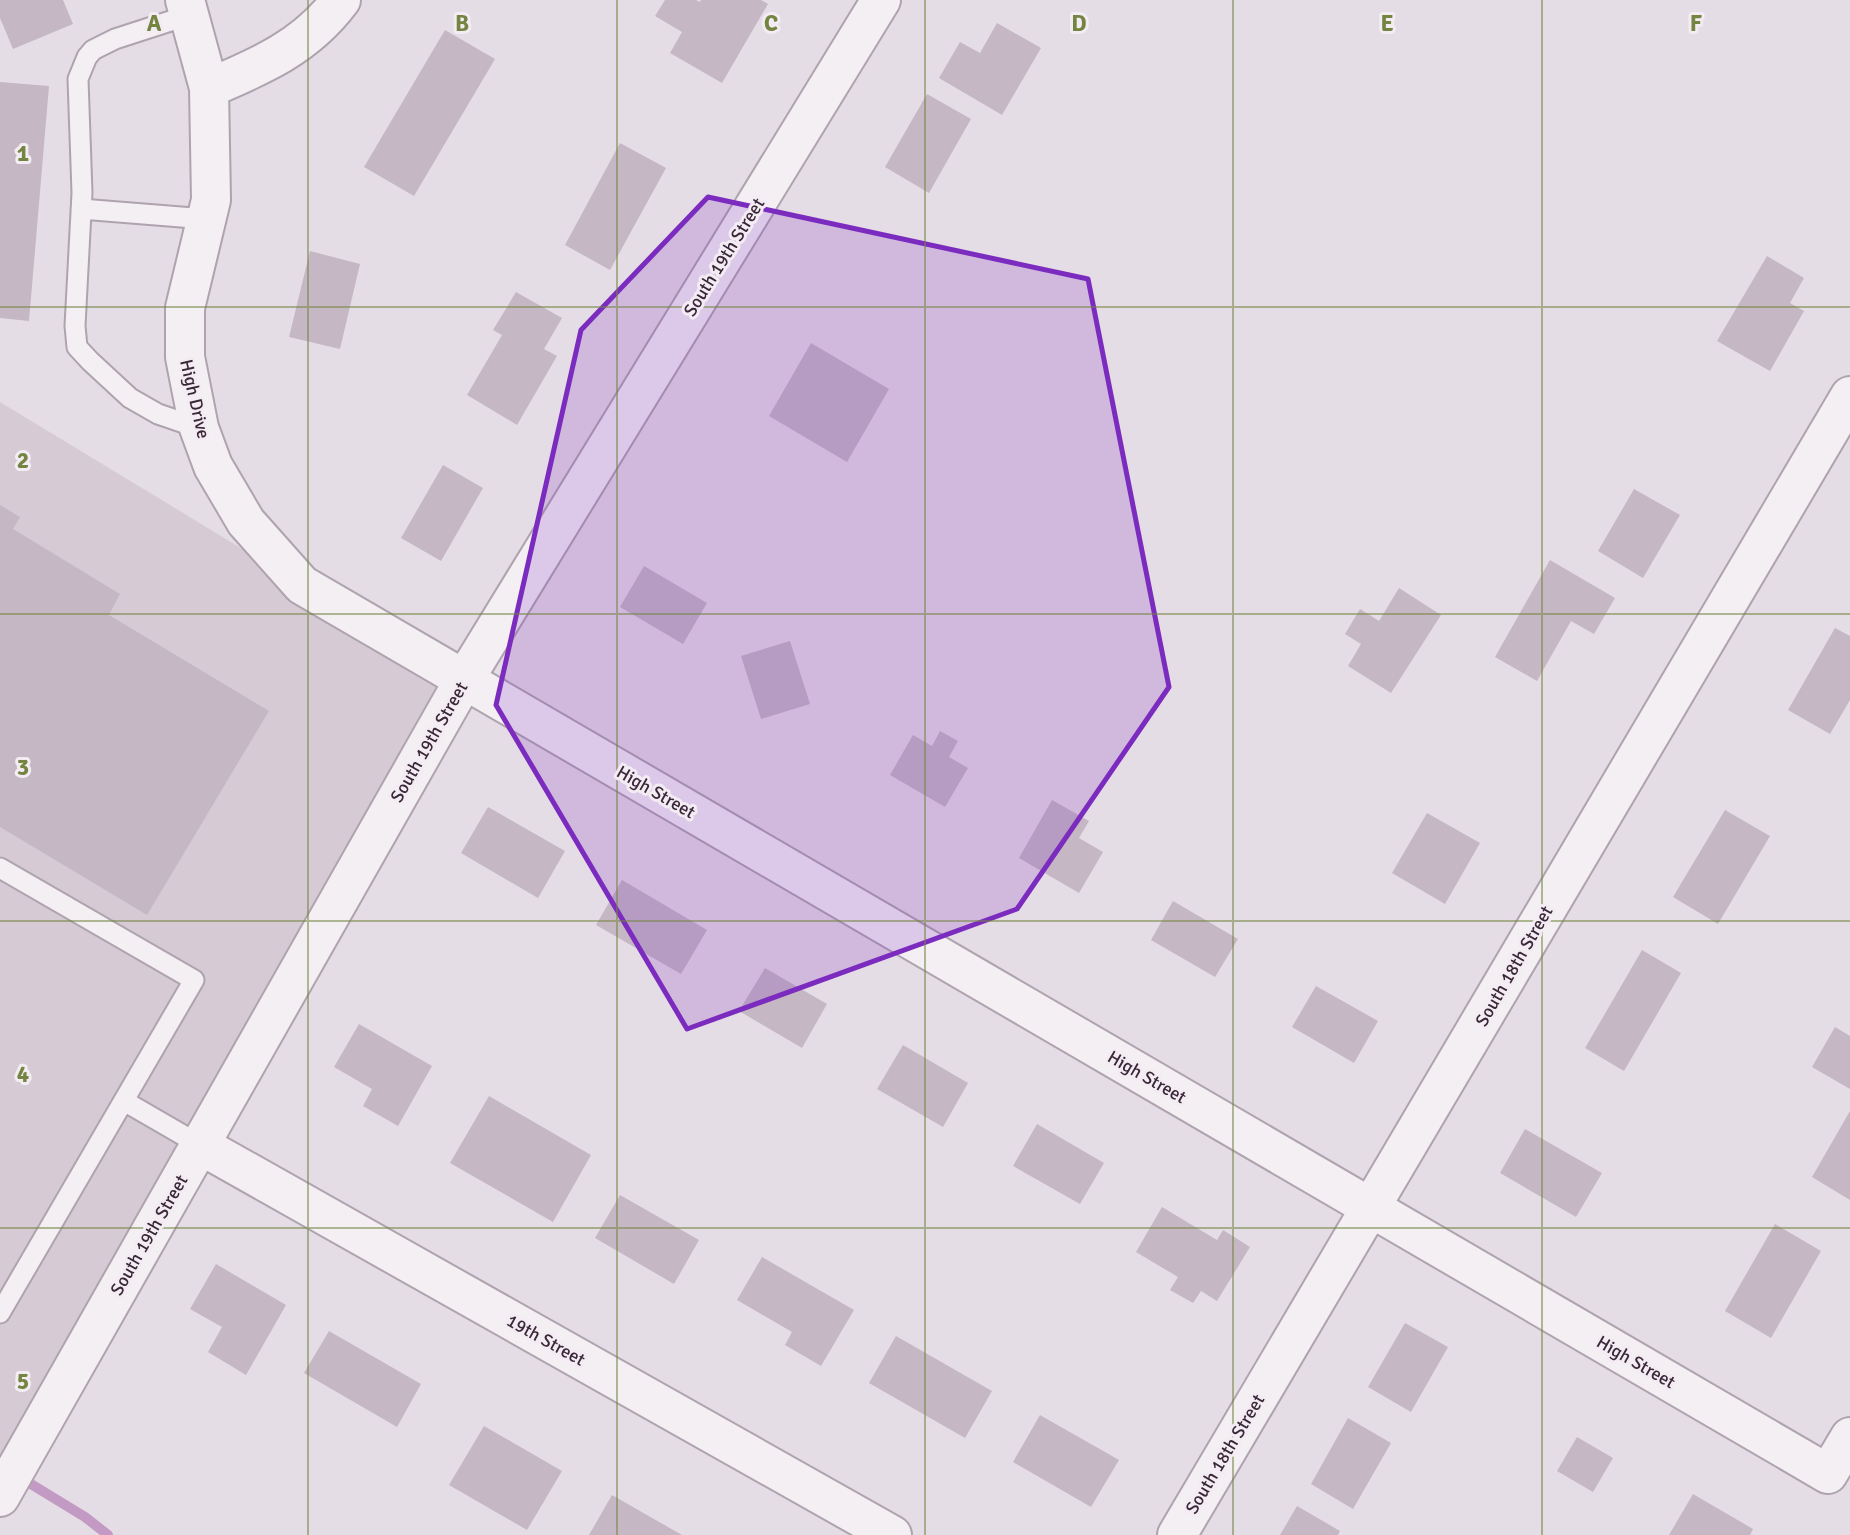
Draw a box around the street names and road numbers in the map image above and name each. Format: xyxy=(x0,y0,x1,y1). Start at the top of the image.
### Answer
street label: South 19th Street xyxy=(679,194,769,320)
street label: High Drive xyxy=(175,357,215,441)
street label: South 19th Street xyxy=(386,678,472,806)
street label: High Street xyxy=(613,761,699,823)
street label: South 18th Street xyxy=(1471,902,1557,1030)
street label: High Street xyxy=(1104,1046,1190,1108)
street label: South 19th Street xyxy=(106,1171,192,1299)
street label: 19th Street xyxy=(503,1309,589,1371)
street label: High Street xyxy=(1593,1331,1679,1393)
street label: South 18th Street xyxy=(1181,1390,1269,1518)

